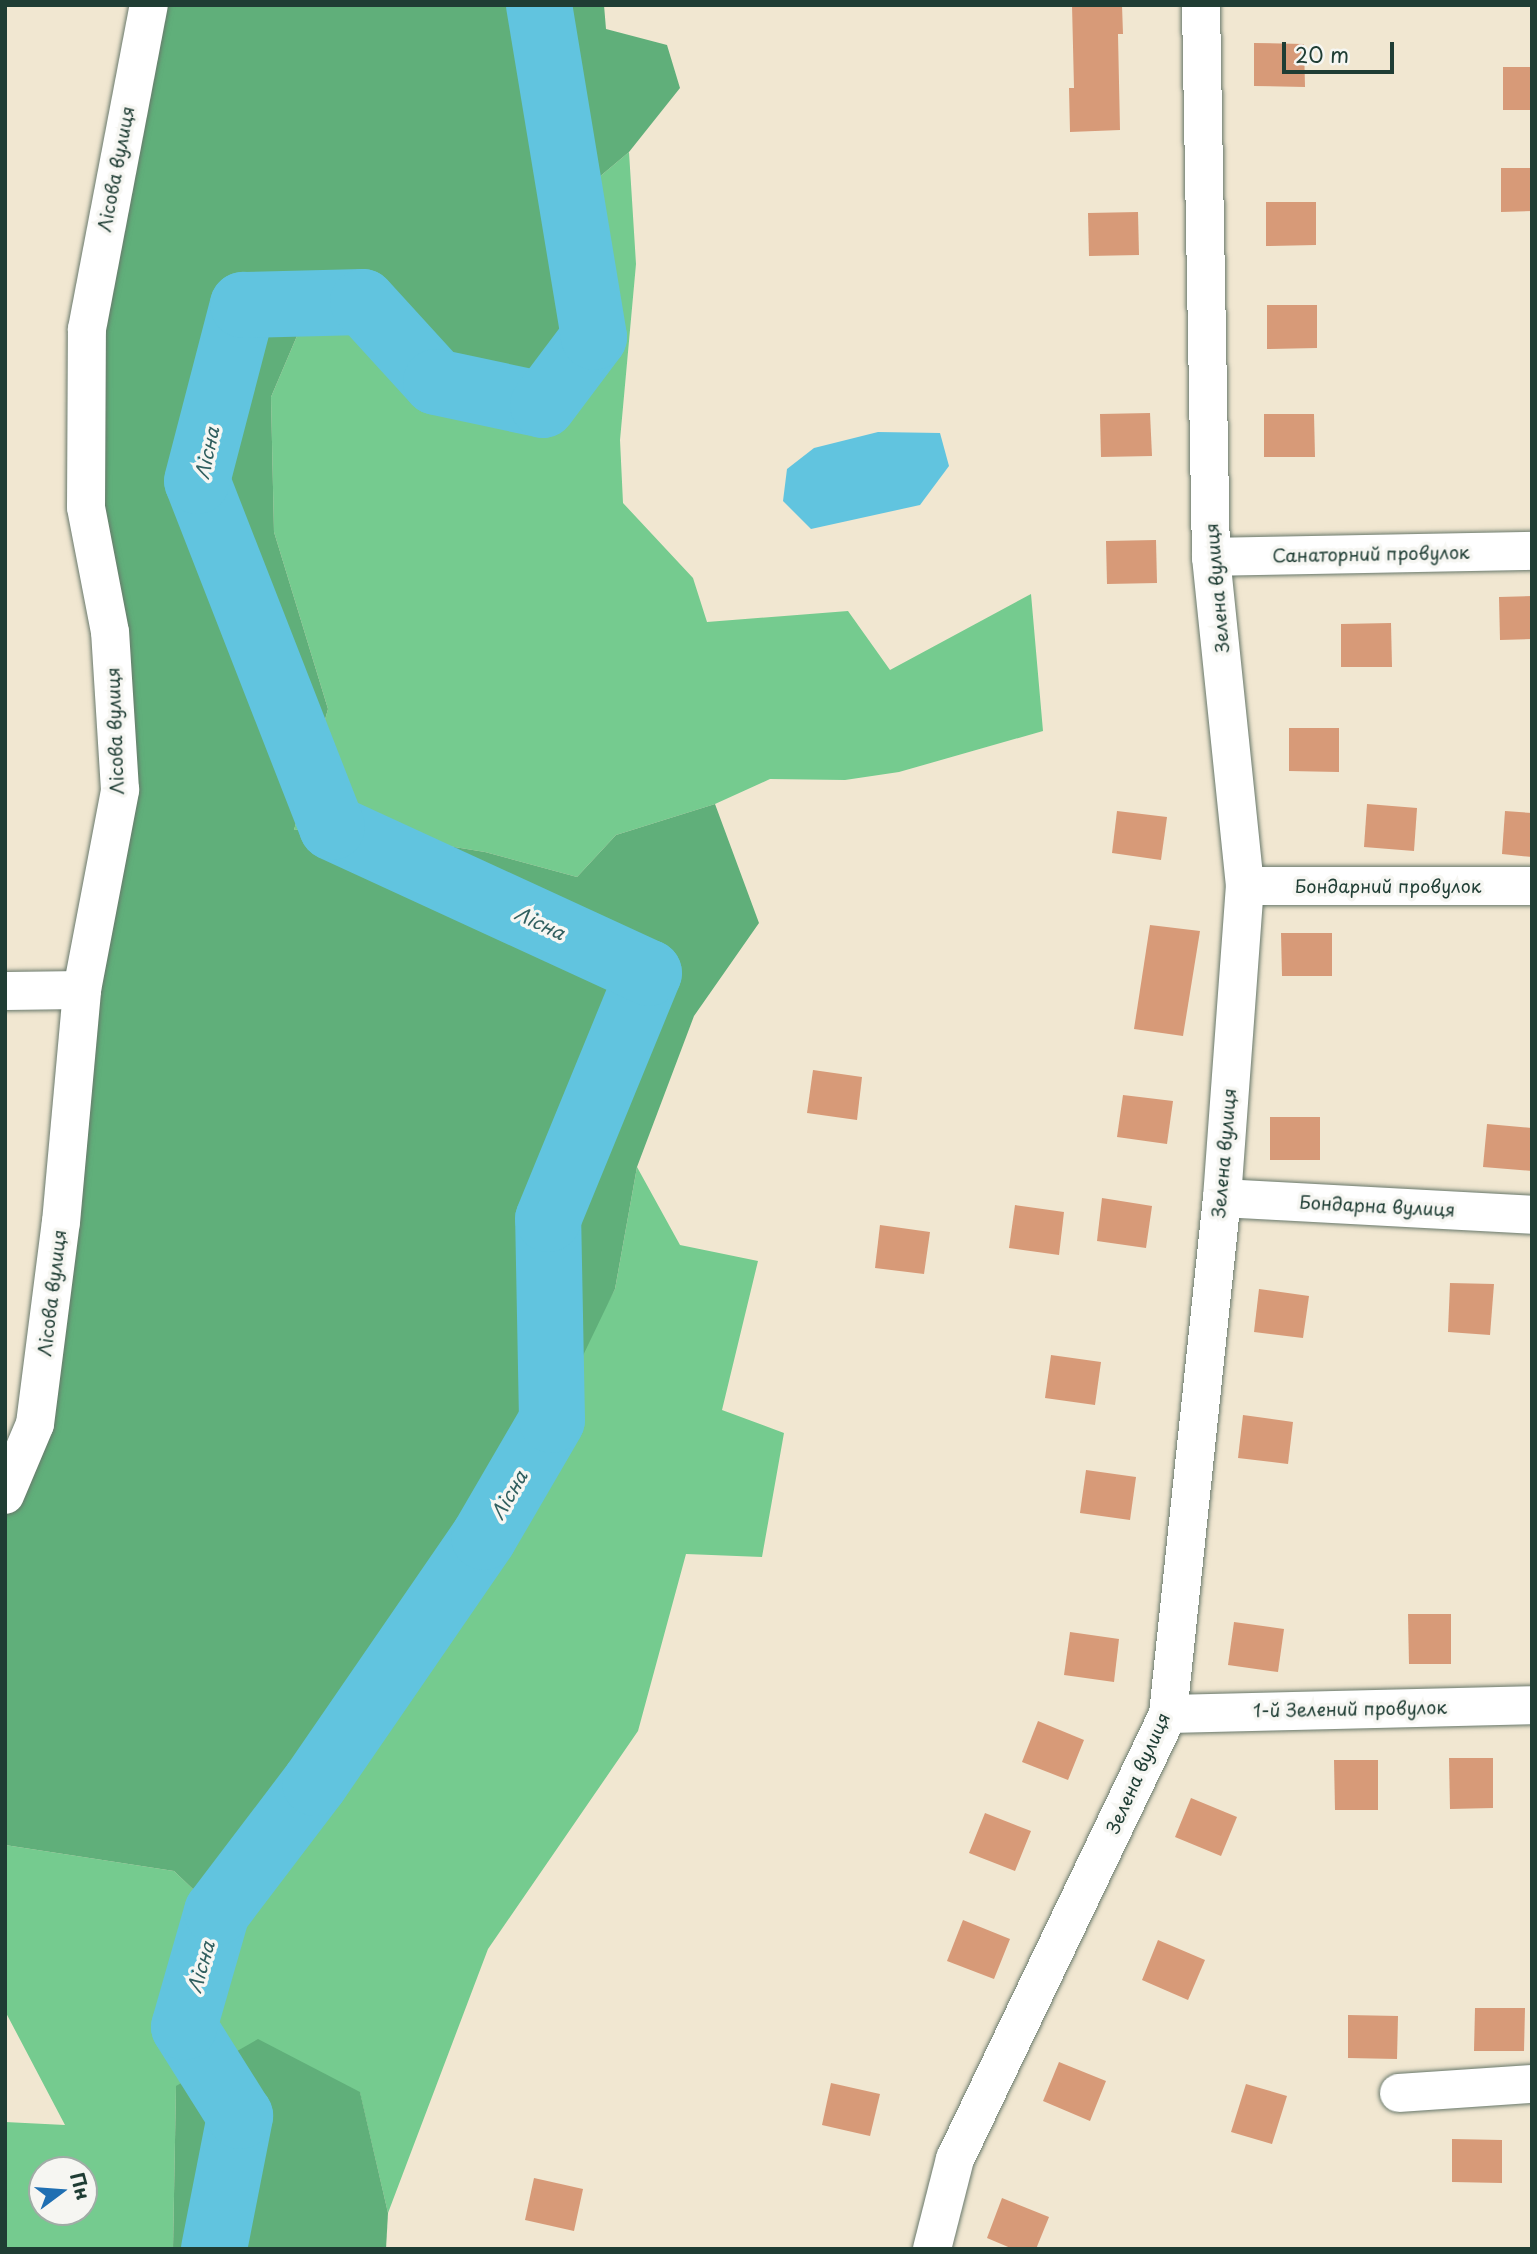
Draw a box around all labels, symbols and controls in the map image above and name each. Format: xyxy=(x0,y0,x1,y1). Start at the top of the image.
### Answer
scale bar xyxy=(1285,28,1397,72)
text: 20 m xyxy=(1295,38,1349,70)
street label: Лісова вулиця xyxy=(93,104,139,234)
water label: Лісна xyxy=(190,425,224,481)
street label: Зелена вулиця xyxy=(1201,522,1233,654)
street label: Санаторний провулок xyxy=(1272,541,1470,567)
street label: Лісова вулиця xyxy=(102,667,128,795)
street label: Бондарний провулок xyxy=(1295,875,1481,897)
water label: Лісна xyxy=(511,902,569,944)
street label: Зелена вулиця xyxy=(1208,1087,1240,1219)
street label: Бондарна вулиця xyxy=(1298,1191,1456,1221)
street label: Лісова вулиця xyxy=(33,1228,71,1358)
water label: Лісна xyxy=(486,1467,532,1523)
street label: 1-й Зелений провулок xyxy=(1252,1697,1448,1721)
street label: Зелена вулиця xyxy=(1101,1709,1175,1837)
water label: Лісна xyxy=(183,1939,219,1995)
north arrow xyxy=(28,2156,98,2226)
text: Пн xyxy=(64,2169,99,2203)

